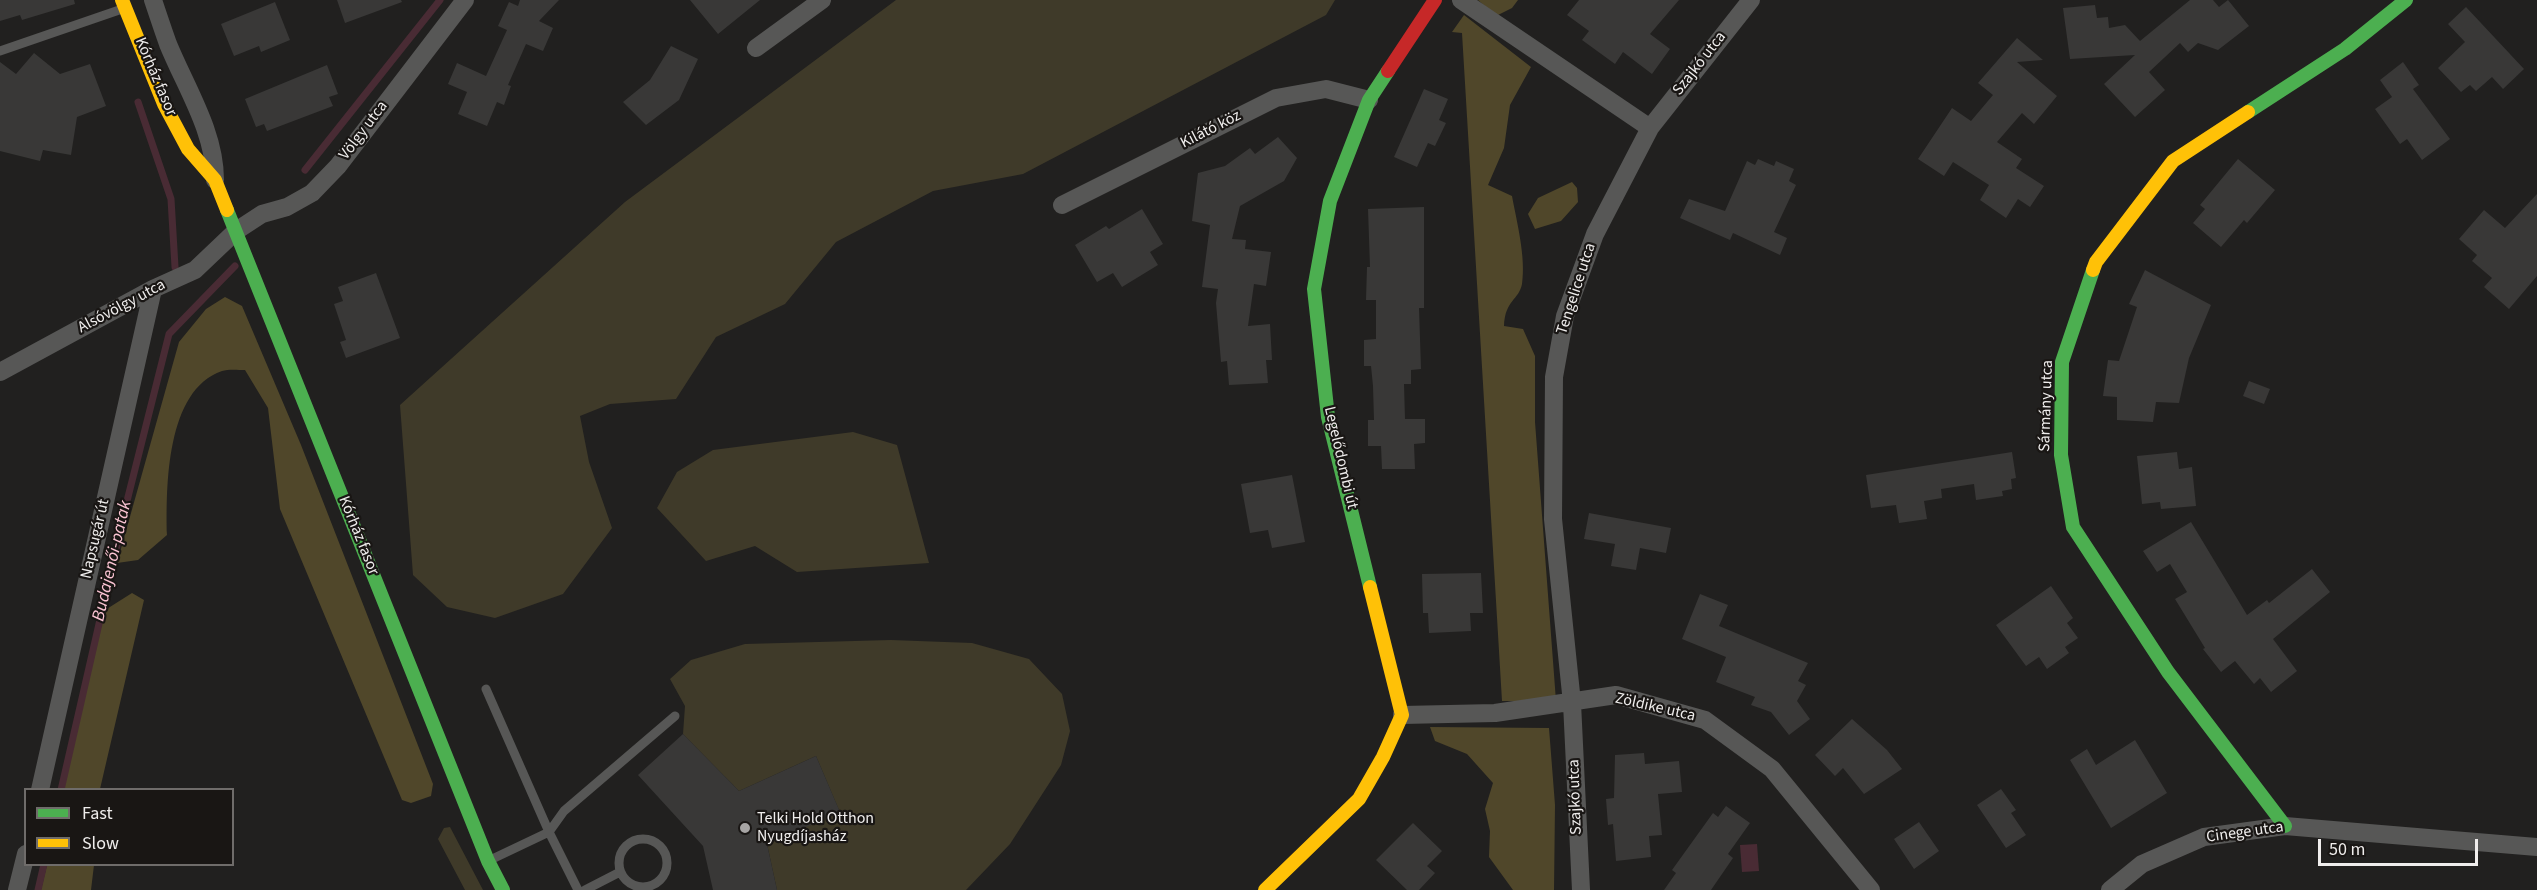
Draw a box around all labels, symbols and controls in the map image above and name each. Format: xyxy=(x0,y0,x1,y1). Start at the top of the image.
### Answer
street label: Szajkó utca xyxy=(1669,28,1731,100)
street label: Kórház fasor xyxy=(130,35,180,119)
street label: Völgy utca xyxy=(336,98,392,164)
street label: Kilátó köz xyxy=(1178,107,1244,153)
street label: Tengelice utca xyxy=(1553,241,1601,337)
street label: Alsóvölgy utca xyxy=(75,276,169,338)
street label: Sármány utca xyxy=(2036,360,2058,452)
street label: Legelődombi út xyxy=(1319,405,1361,511)
street label: Kórház fasor xyxy=(333,494,383,578)
street label: Napsugár út xyxy=(77,497,115,581)
water label: Budajenői-patak xyxy=(89,498,137,624)
street label: Zöldike utca xyxy=(1613,689,1697,727)
street label: Szajkó utca xyxy=(1565,759,1587,835)
legend xyxy=(24,788,234,866)
text: Fast xyxy=(82,801,113,826)
place label: Telki Hold Otthon Nyugdíjasház xyxy=(757,809,874,847)
street label: Cinege utca xyxy=(2205,818,2285,848)
marker: Telki Hold Otthon Nyugdíjasház xyxy=(738,821,752,835)
scale bar xyxy=(2321,827,2482,865)
text: Slow xyxy=(82,831,119,856)
text: 50 m xyxy=(2329,837,2365,862)

